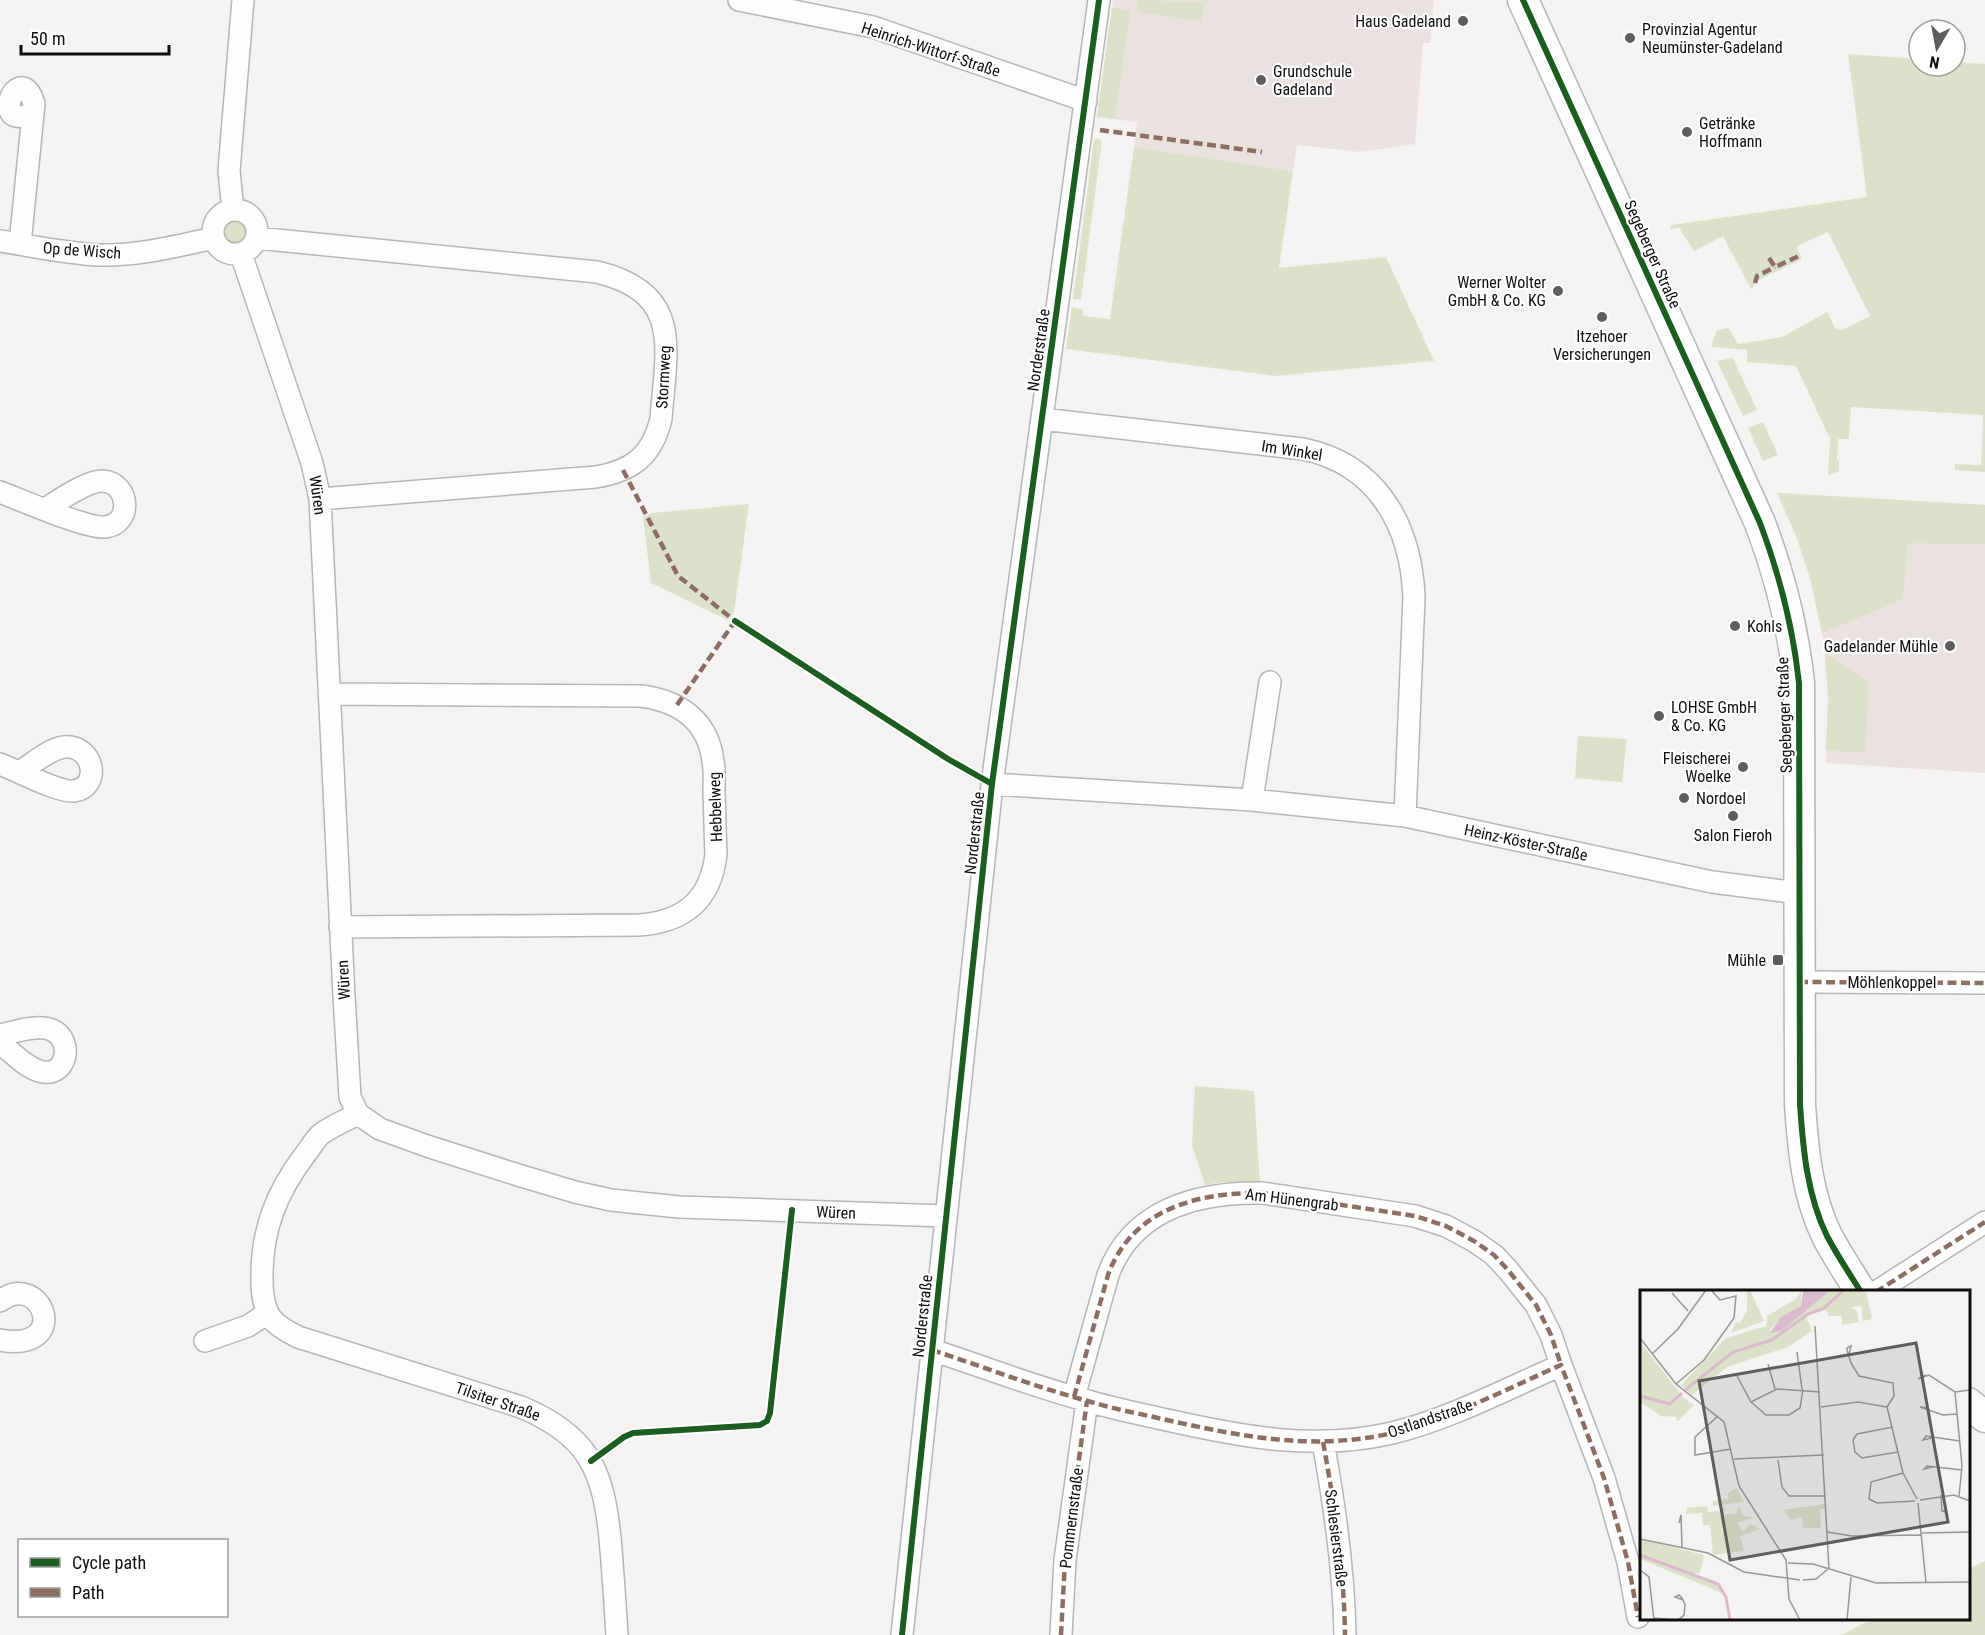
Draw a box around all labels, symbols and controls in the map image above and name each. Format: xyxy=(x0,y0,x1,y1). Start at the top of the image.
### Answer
place label: Haus Gadeland xyxy=(1355,12,1451,31)
marker: Haus Gadeland xyxy=(1456,14,1470,28)
scale bar xyxy=(21,18,170,56)
street label: Heinrich-Wittorf-Straße xyxy=(859,18,1003,81)
north arrow xyxy=(1907,18,1967,78)
place label: Provinzial Agentur Neumünster-Gadeland xyxy=(1642,20,1783,57)
text: 50 m xyxy=(30,28,65,49)
marker: Provinzial Agentur Neumünster-Gadeland xyxy=(1623,31,1637,45)
text: N xyxy=(1928,52,1941,72)
place label: Grundschule Gadeland xyxy=(1273,62,1352,99)
marker: Grundschule Gadeland xyxy=(1254,73,1268,87)
place label: Getränke Hoffmann xyxy=(1699,114,1762,151)
marker: Getränke Hoffmann xyxy=(1680,125,1694,139)
street label: Segeberger Straße xyxy=(1620,197,1685,311)
street label: Op de Wisch xyxy=(42,238,122,263)
place label: Werner Wolter GmbH & Co. KG xyxy=(1448,273,1546,310)
marker: Werner Wolter GmbH & Co. KG xyxy=(1551,284,1565,298)
street label: Norderstraße xyxy=(1023,308,1054,393)
marker: Itzehoer Versicherungen xyxy=(1595,310,1609,324)
place label: Itzehoer Versicherungen xyxy=(1553,327,1651,364)
street label: Stormweg xyxy=(652,345,675,409)
street label: Im Winkel xyxy=(1260,436,1324,465)
street label: Würen xyxy=(305,474,330,516)
place label: Kohls xyxy=(1747,617,1782,636)
marker: Kohls xyxy=(1728,619,1742,633)
place label: Gadelander Mühle xyxy=(1824,637,1938,656)
marker: Gadelander Mühle xyxy=(1943,639,1957,653)
street label: Segeberger Straße xyxy=(1773,657,1796,773)
place label: LOHSE GmbH & Co. KG xyxy=(1671,698,1757,735)
marker: LOHSE GmbH & Co. KG xyxy=(1652,709,1666,723)
place label: Fleischerei Woelke xyxy=(1663,749,1731,786)
marker: Fleischerei Woelke xyxy=(1736,760,1750,774)
street label: Hebbelweg xyxy=(705,772,726,842)
place label: Nordoel xyxy=(1696,789,1746,808)
street label: Norderstraße xyxy=(961,791,988,875)
marker: Nordoel xyxy=(1677,791,1691,805)
marker: Salon Fieroh xyxy=(1726,809,1740,823)
street label: Heinz-Köster-Straße xyxy=(1462,820,1589,865)
place label: Salon Fieroh xyxy=(1694,826,1772,845)
place label: Mühle xyxy=(1727,951,1766,970)
marker: Mühle xyxy=(1771,953,1785,967)
street label: Würen xyxy=(333,960,354,1000)
street label: Möhlenkoppel xyxy=(1848,973,1936,992)
street label: Am Hünengrab xyxy=(1244,1184,1340,1215)
street label: Würen xyxy=(816,1202,856,1223)
street label: Norderstraße xyxy=(909,1274,936,1358)
inset map xyxy=(1640,1290,1970,1620)
street label: Tilsiter Straße xyxy=(453,1378,543,1425)
street label: Ostlandstraße xyxy=(1385,1395,1475,1442)
street label: Pommernstraße xyxy=(1056,1467,1087,1569)
street label: Schlesierstraße xyxy=(1321,1488,1352,1588)
legend xyxy=(18,1539,228,1617)
text: Cycle path xyxy=(72,1552,146,1573)
text: Path xyxy=(72,1582,105,1603)

